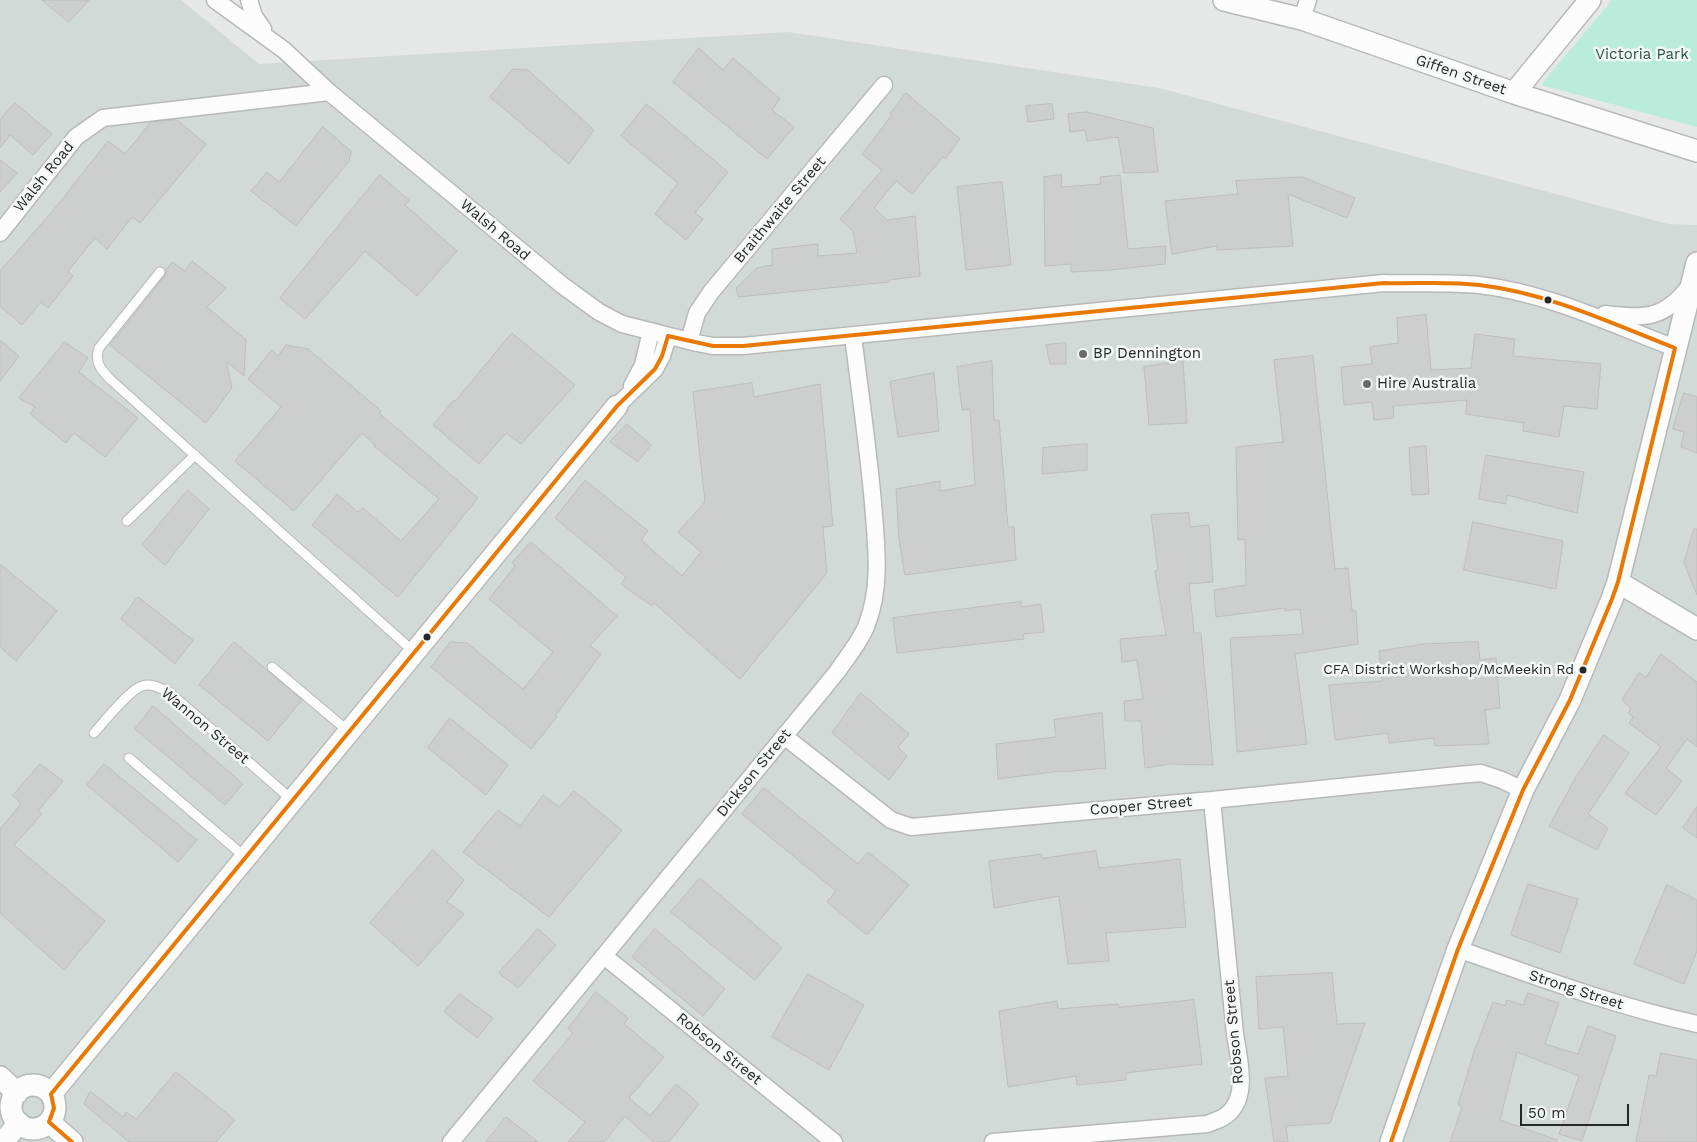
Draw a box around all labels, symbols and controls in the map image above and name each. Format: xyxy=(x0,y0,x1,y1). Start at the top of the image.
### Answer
park label: Victoria Park xyxy=(1595,46,1689,64)
street label: Giffen Street xyxy=(1413,51,1509,99)
street label: Walsh Road xyxy=(10,138,78,216)
street label: Braithwaite Street xyxy=(730,153,830,267)
street label: Walsh Road xyxy=(456,196,534,264)
unlabelled marker xyxy=(1543,295,1553,305)
place label: BP Dennington xyxy=(1093,345,1201,363)
marker: BP Dennington xyxy=(1077,348,1089,360)
place label: Hire Australia xyxy=(1377,375,1476,393)
marker: Hire Australia xyxy=(1361,378,1373,390)
unlabelled marker xyxy=(422,632,432,642)
place label: CFA District Workshop/McMeekin Rd xyxy=(1323,662,1574,678)
marker: CFA District Workshop/McMeekin Rd xyxy=(1578,665,1588,675)
street label: Wannon Street xyxy=(157,684,253,768)
street label: Dickson Street xyxy=(713,725,795,821)
street label: Cooper Street xyxy=(1089,793,1193,819)
street label: Strong Street xyxy=(1526,966,1626,1014)
street label: Robson Street xyxy=(1220,979,1248,1085)
street label: Robson Street xyxy=(673,1009,765,1089)
scale bar xyxy=(1522,1094,1631,1126)
text: 50 m xyxy=(1528,1104,1565,1122)

